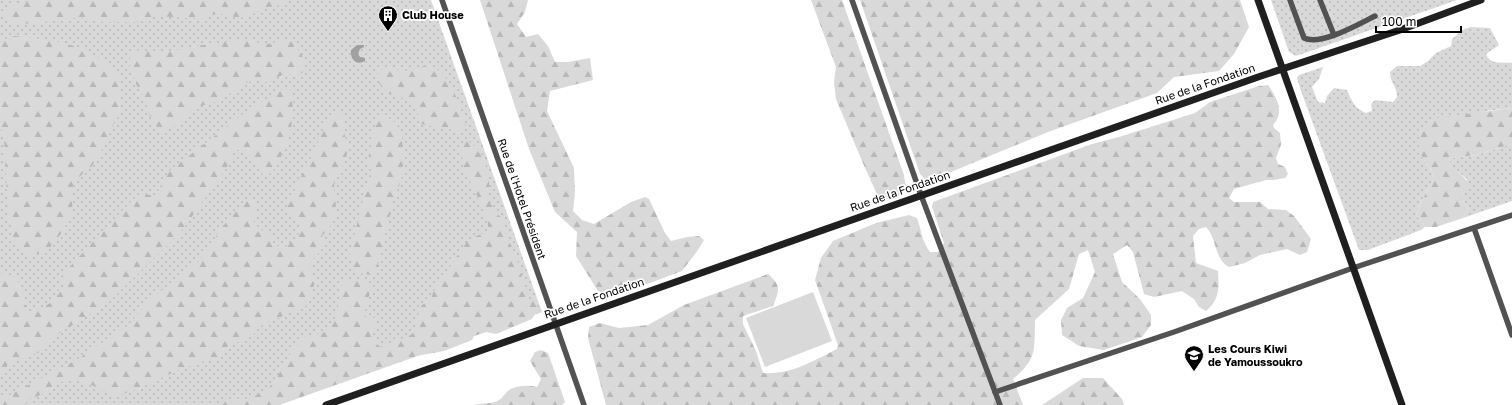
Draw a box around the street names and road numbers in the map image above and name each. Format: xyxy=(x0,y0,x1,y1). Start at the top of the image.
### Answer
street label: Rue de la Fondation xyxy=(1153,60,1257,107)
street label: Rue de l'Hotel Président xyxy=(496,137,549,261)
street label: Rue de la Fondation xyxy=(848,167,952,214)
street label: Rue de la Fondation xyxy=(542,274,646,321)

